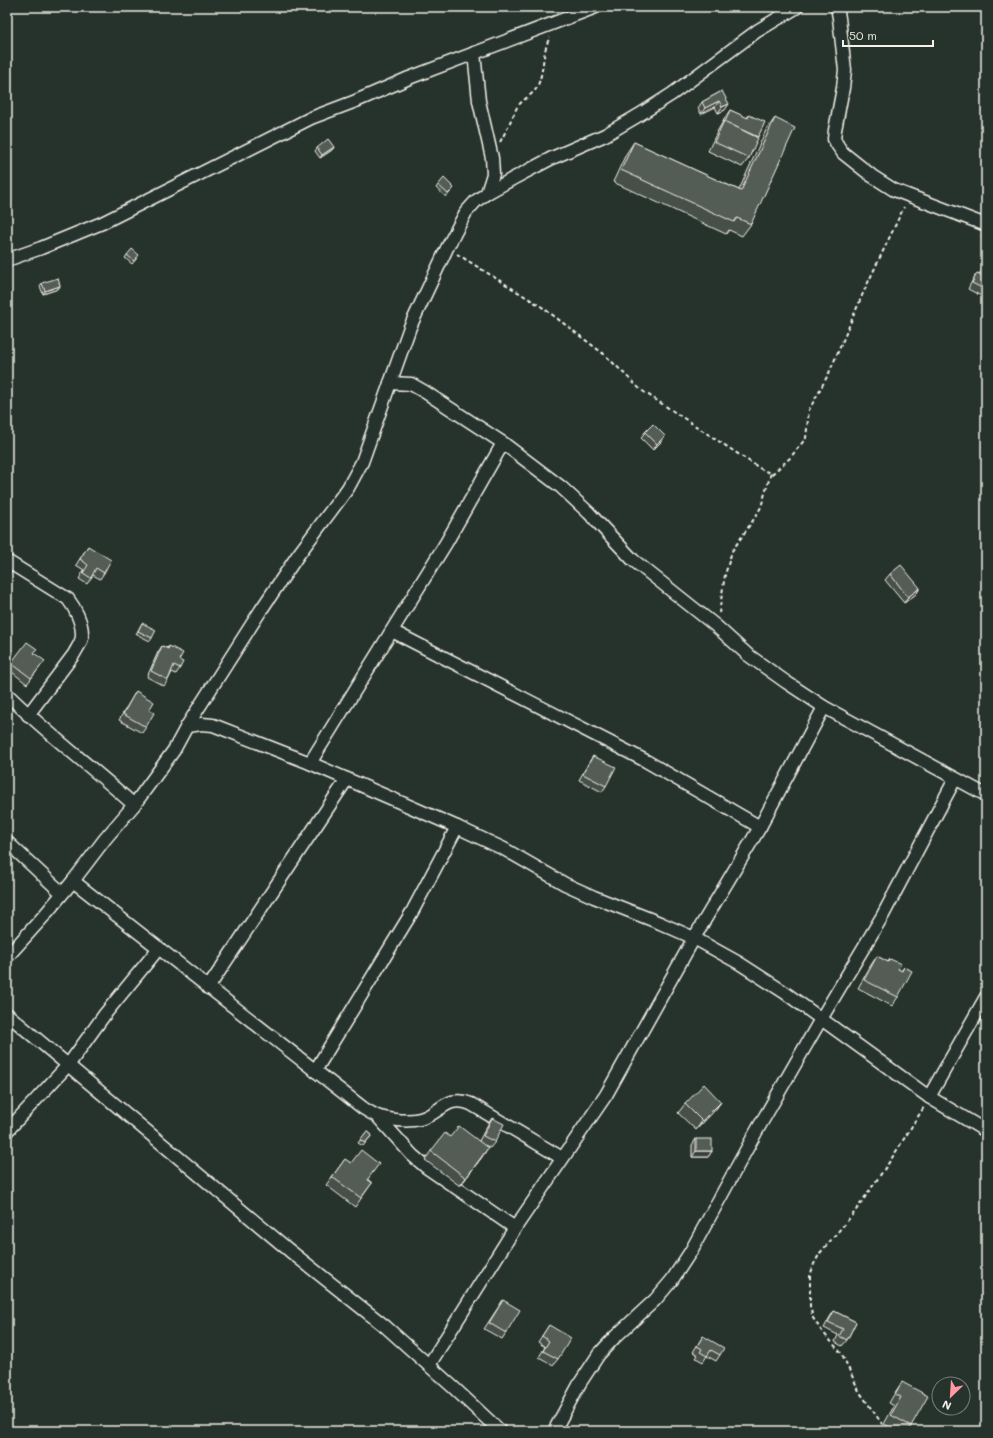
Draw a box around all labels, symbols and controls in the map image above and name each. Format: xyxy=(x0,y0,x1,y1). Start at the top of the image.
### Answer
scale bar xyxy=(843,22,933,48)
text: 50 m xyxy=(849,27,877,43)
north arrow xyxy=(931,1376,971,1416)
text: N xyxy=(940,1397,954,1414)

